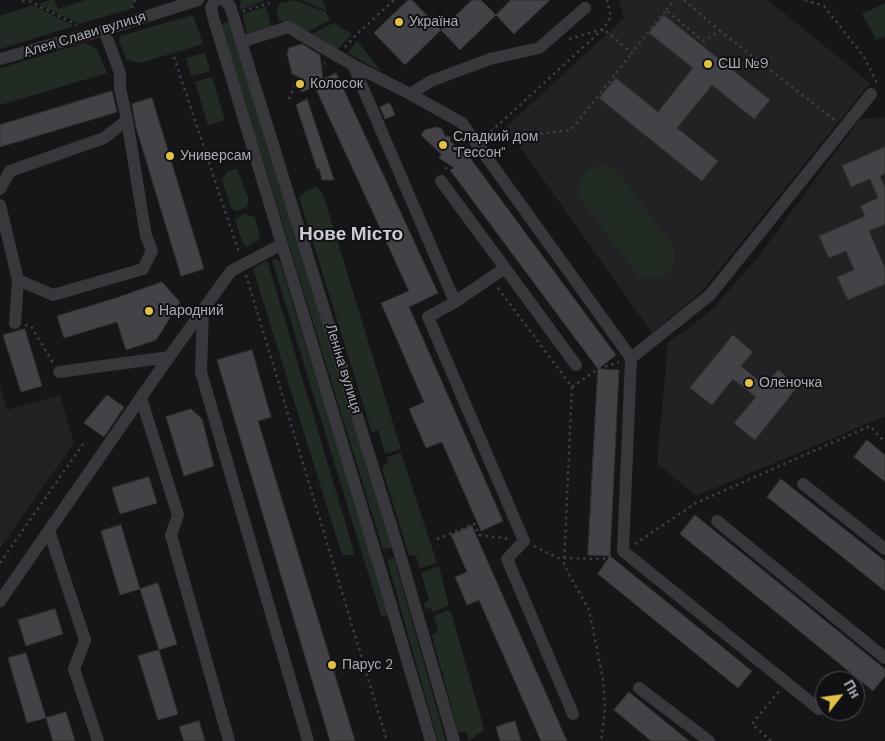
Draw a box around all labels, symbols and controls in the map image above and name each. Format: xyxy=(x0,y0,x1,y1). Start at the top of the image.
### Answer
street label: Алея Слави вулиця xyxy=(22,8,148,62)
place label: Україна xyxy=(409,14,458,30)
marker: Україна xyxy=(393,16,405,28)
place label: СШ №9 xyxy=(718,56,768,72)
marker: СШ №9 xyxy=(702,58,714,70)
place label: Колосок xyxy=(310,76,363,92)
marker: Колосок xyxy=(294,78,306,90)
place label: Сладкий дом "Гессон" xyxy=(453,129,538,162)
marker: Сладкий дом "Гессон" xyxy=(437,139,449,151)
place label: Универсам xyxy=(180,148,251,164)
marker: Универсам xyxy=(164,150,176,162)
district label: Нове Місто xyxy=(299,224,403,246)
place label: Народний xyxy=(159,303,224,319)
marker: Народний xyxy=(143,305,155,317)
street label: Леніна вулиця xyxy=(321,322,365,416)
place label: Оленочка xyxy=(759,375,822,391)
marker: Оленочка xyxy=(743,377,755,389)
place label: Парус 2 xyxy=(342,657,393,673)
marker: Парус 2 xyxy=(326,659,338,671)
north arrow xyxy=(815,671,865,721)
text: Пн xyxy=(840,676,865,702)

